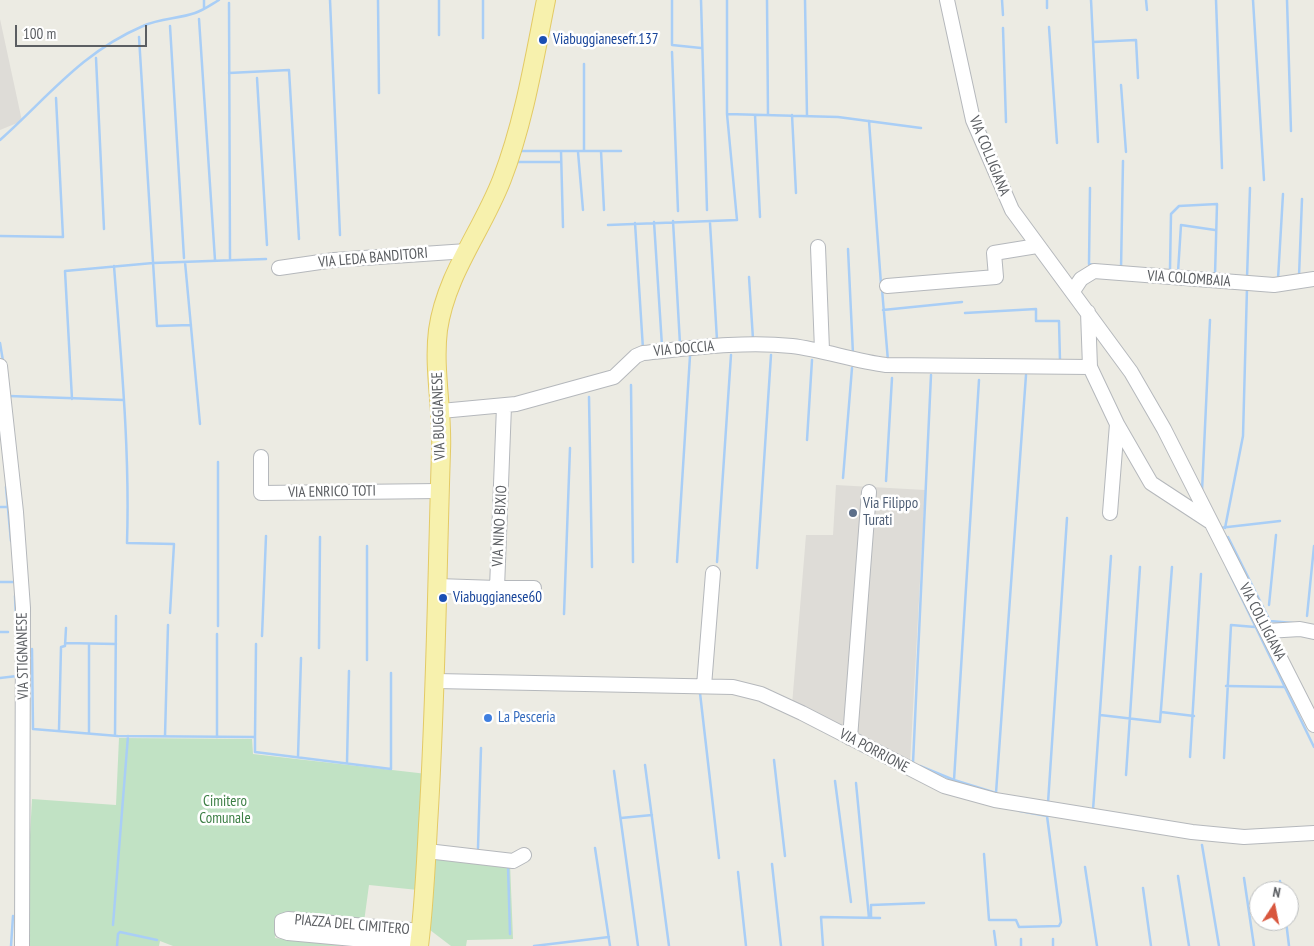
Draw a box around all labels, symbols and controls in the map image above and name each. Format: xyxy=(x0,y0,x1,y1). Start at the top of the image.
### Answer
scale bar xyxy=(18,15,150,47)
text: 100 m xyxy=(23,24,56,43)
place label: Viabuggianesefr.137 xyxy=(553,31,659,49)
marker: Viabuggianesefr.137 xyxy=(537,34,549,46)
street label: VIA COLLIGIANA xyxy=(965,113,1013,199)
street label: VIA LEDA BANDITORI xyxy=(317,244,429,272)
street label: VIA COLOMBAIA xyxy=(1147,267,1231,291)
street label: VIA DOCCIA xyxy=(653,337,715,361)
street label: VIA BUGGIANESE xyxy=(428,372,450,460)
street label: VIA ENRICO TOTI xyxy=(288,482,376,502)
street label: VIA NINO BIXIO xyxy=(489,485,511,567)
place label: Via Filippo Turati xyxy=(863,495,918,530)
marker: Via Filippo Turati xyxy=(847,507,859,519)
street label: VIA COLLIGIANA xyxy=(1235,580,1289,664)
place label: Viabuggianese60 xyxy=(453,589,542,607)
marker: Viabuggianese60 xyxy=(437,592,449,604)
street label: VIA STIGNANESE xyxy=(13,612,33,700)
place label: La Pesceria xyxy=(498,709,555,727)
marker: La Pesceria xyxy=(482,712,494,724)
street label: VIA PORRIONE xyxy=(836,725,912,777)
park label: Cimitero Comunale xyxy=(199,793,251,828)
north arrow xyxy=(1249,881,1299,931)
text: N xyxy=(1271,883,1282,902)
street label: PIAZZA DEL CIMITERO xyxy=(294,911,410,939)

